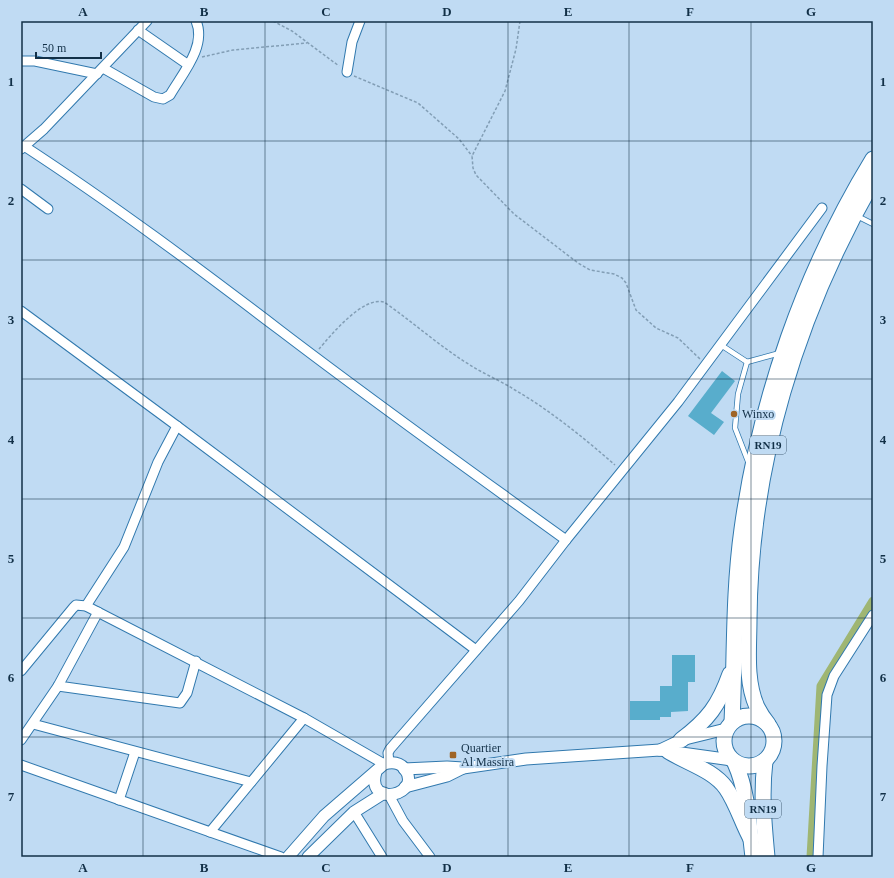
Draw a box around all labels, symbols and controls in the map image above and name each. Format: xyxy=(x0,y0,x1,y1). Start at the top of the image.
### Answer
text: A xyxy=(78,4,88,19)
text: B xyxy=(200,4,209,19)
text: C xyxy=(321,4,331,19)
text: D xyxy=(442,4,452,19)
text: E xyxy=(564,4,572,19)
text: F xyxy=(686,4,694,19)
text: G xyxy=(806,4,816,19)
scale bar xyxy=(36,34,101,60)
text: 50 m xyxy=(42,41,67,55)
text: 1 xyxy=(8,74,14,89)
text: 1 xyxy=(880,74,886,89)
text: 2 xyxy=(8,193,14,208)
text: 2 xyxy=(880,193,886,208)
text: 3 xyxy=(8,312,15,327)
text: 3 xyxy=(880,312,887,327)
place label: Winxo xyxy=(742,407,774,421)
marker: Winxo xyxy=(729,409,739,419)
text: 4 xyxy=(8,432,15,447)
text: 4 xyxy=(880,432,887,447)
road number: RN19 xyxy=(750,436,786,454)
text: 5 xyxy=(8,551,15,566)
text: 5 xyxy=(880,551,887,566)
text: 6 xyxy=(8,670,15,685)
text: 6 xyxy=(880,670,887,685)
place label: Quartier Al Massira xyxy=(461,741,515,769)
marker: Quartier Al Massira xyxy=(448,750,458,760)
text: 7 xyxy=(8,789,15,804)
text: 7 xyxy=(880,789,887,804)
road number: RN19 xyxy=(745,800,781,818)
text: A xyxy=(78,860,88,875)
text: B xyxy=(200,860,209,875)
text: C xyxy=(321,860,331,875)
text: D xyxy=(442,860,452,875)
text: E xyxy=(564,860,572,875)
text: F xyxy=(686,860,694,875)
text: G xyxy=(806,860,816,875)

